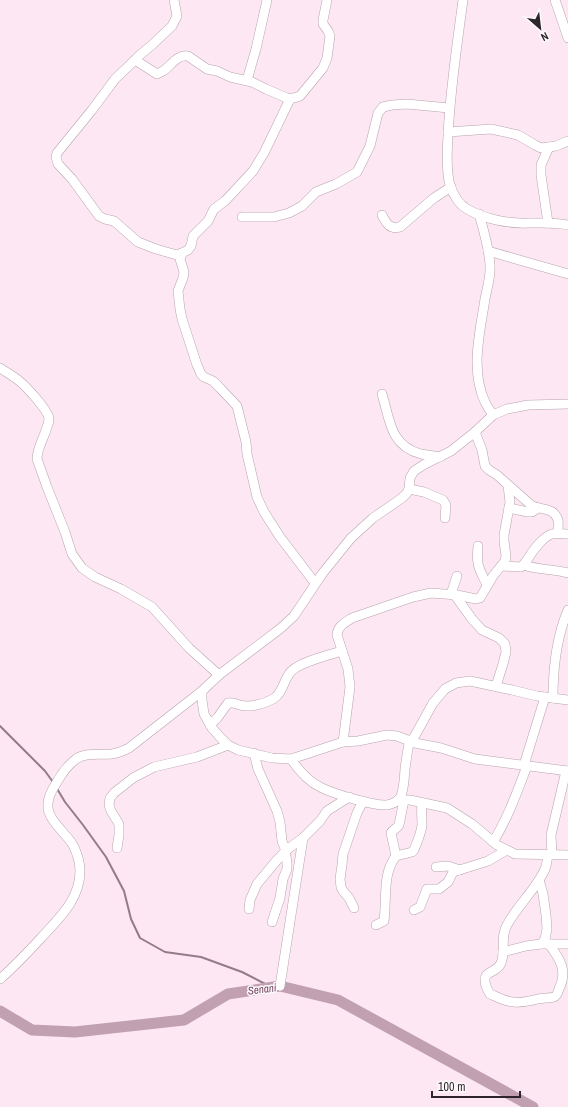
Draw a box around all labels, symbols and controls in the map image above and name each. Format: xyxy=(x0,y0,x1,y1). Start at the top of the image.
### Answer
north arrow xyxy=(520,8,560,48)
text: N xyxy=(539,29,551,45)
water label: Senani xyxy=(247,980,278,998)
scale bar xyxy=(432,1073,520,1099)
text: 100 m xyxy=(438,1079,465,1095)

